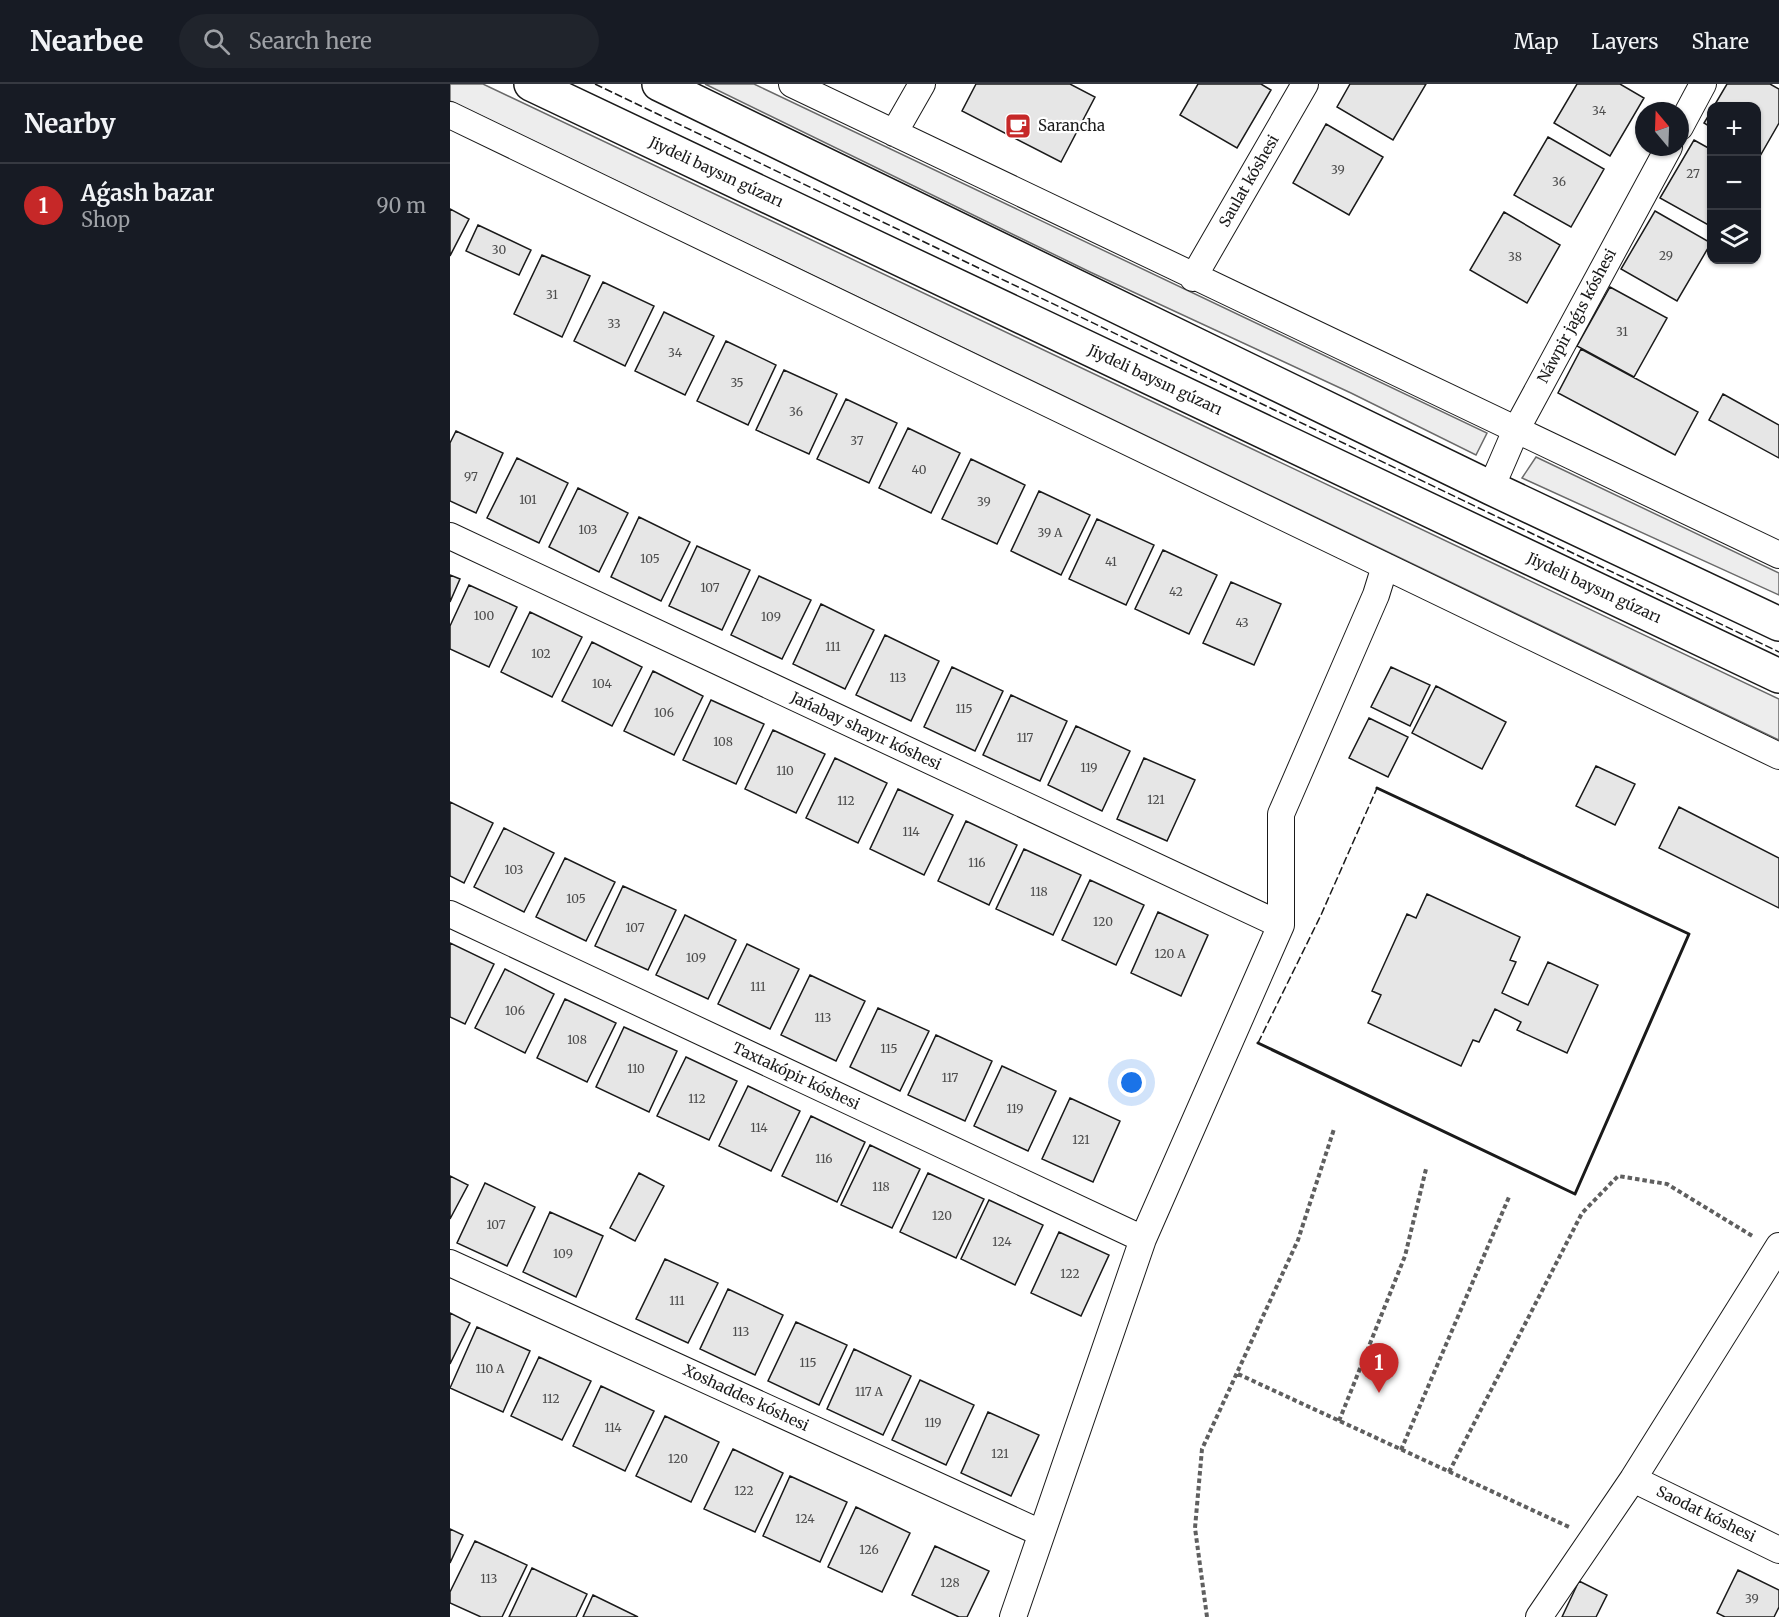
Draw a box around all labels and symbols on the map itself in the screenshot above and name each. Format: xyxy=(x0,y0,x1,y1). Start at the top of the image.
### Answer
north arrow xyxy=(1635,102,1689,156)
house number: 34 xyxy=(1592,103,1607,118)
cafe icon: Sarancha xyxy=(1003,111,1033,141)
place label: Sarancha xyxy=(1038,116,1105,135)
street label: Saulat kóshesi xyxy=(1215,131,1283,230)
street label: Jiydeli baysın gúzarı xyxy=(645,132,787,211)
house number: 39 xyxy=(1331,162,1345,177)
house number: 27 xyxy=(1686,166,1700,181)
house number: 36 xyxy=(1552,174,1566,189)
house number: 30 xyxy=(492,242,506,257)
street label: Náwpir jaǵıs kóshesi xyxy=(1533,245,1620,386)
house number: 29 xyxy=(1659,248,1673,263)
house number: 38 xyxy=(1508,249,1522,264)
house number: 31 xyxy=(546,287,558,302)
house number: 33 xyxy=(607,316,621,331)
house number: 31 xyxy=(1616,324,1628,339)
street label: Jiydeli baysın gúzarı xyxy=(1084,340,1226,419)
house number: 34 xyxy=(668,345,683,360)
house number: 35 xyxy=(730,375,744,390)
house number: 36 xyxy=(789,404,803,419)
house number: 37 xyxy=(850,433,864,448)
house number: 40 xyxy=(912,462,927,477)
house number: 97 xyxy=(464,469,478,484)
house number: 101 xyxy=(519,492,537,507)
house number: 39 xyxy=(977,494,991,509)
house number: 103 xyxy=(579,522,598,537)
house number: 39 А xyxy=(1037,525,1063,540)
street label: Jiydeli baysın gúzarı xyxy=(1523,548,1665,627)
house number: 105 xyxy=(640,551,660,566)
house number: 41 xyxy=(1105,554,1118,569)
house number: 107 xyxy=(700,580,720,595)
house number: 42 xyxy=(1169,584,1183,599)
house number: 100 xyxy=(474,608,494,623)
house number: 109 xyxy=(761,609,781,624)
house number: 43 xyxy=(1235,615,1249,630)
house number: 111 xyxy=(825,639,841,654)
house number: 102 xyxy=(531,646,551,661)
house number: 113 xyxy=(889,670,907,685)
house number: 104 xyxy=(592,676,613,691)
street label: Jańabay shayır kóshesi xyxy=(787,687,945,774)
house number: 115 xyxy=(955,701,973,716)
house number: 106 xyxy=(654,705,674,720)
house number: 117 xyxy=(1017,730,1033,745)
house number: 108 xyxy=(713,734,733,749)
house number: 119 xyxy=(1080,760,1098,775)
house number: 110 xyxy=(776,763,794,778)
house number: 121 xyxy=(1147,792,1165,807)
house number: 112 xyxy=(837,793,855,808)
house number: 114 xyxy=(902,824,920,839)
house number: 116 xyxy=(968,855,986,870)
house number: 103 xyxy=(505,862,524,877)
house number: 118 xyxy=(1030,884,1048,899)
house number: 105 xyxy=(566,891,586,906)
house number: 120 xyxy=(1093,914,1113,929)
house number: 107 xyxy=(625,920,645,935)
house number: 120 А xyxy=(1154,946,1186,961)
house number: 109 xyxy=(686,950,706,965)
house number: 111 xyxy=(750,979,766,994)
house number: 106 xyxy=(505,1003,525,1018)
house number: 113 xyxy=(814,1010,832,1025)
house number: 108 xyxy=(567,1032,587,1047)
street label: Taxtakópir kóshesi xyxy=(729,1038,863,1113)
house number: 115 xyxy=(880,1041,898,1056)
house number: 110 xyxy=(627,1061,645,1076)
your location xyxy=(1117,1068,1146,1097)
house number: 117 xyxy=(942,1070,958,1085)
house number: 112 xyxy=(688,1091,706,1106)
house number: 119 xyxy=(1006,1101,1024,1116)
house number: 114 xyxy=(750,1120,768,1135)
house number: 121 xyxy=(1072,1132,1090,1147)
house number: 116 xyxy=(815,1151,833,1166)
house number: 118 xyxy=(872,1179,890,1194)
house number: 120 xyxy=(932,1208,952,1223)
house number: 107 xyxy=(486,1217,506,1232)
house number: 124 xyxy=(992,1234,1012,1249)
house number: 109 xyxy=(553,1246,573,1261)
house number: 122 xyxy=(1060,1266,1080,1281)
house number: 111 xyxy=(669,1293,685,1308)
house number: 113 xyxy=(732,1324,750,1339)
pin: 1 xyxy=(1360,1344,1398,1393)
house number: 115 xyxy=(799,1355,817,1370)
street label: Xoshaddes kóshesi xyxy=(680,1360,812,1435)
house number: 110 А xyxy=(476,1361,505,1376)
house number: 117 А xyxy=(855,1384,884,1399)
house number: 112 xyxy=(542,1391,560,1406)
house number: 119 xyxy=(924,1415,942,1430)
house number: 114 xyxy=(604,1420,622,1435)
house number: 121 xyxy=(991,1446,1009,1461)
house number: 120 xyxy=(668,1451,688,1466)
street label: Saodat kóshesi xyxy=(1654,1481,1759,1546)
house number: 122 xyxy=(734,1483,754,1498)
house number: 124 xyxy=(795,1511,815,1526)
house number: 126 xyxy=(859,1542,879,1557)
house number: 113 xyxy=(480,1571,498,1586)
house number: 128 xyxy=(940,1575,960,1590)
house number: 39 xyxy=(1745,1591,1759,1606)

